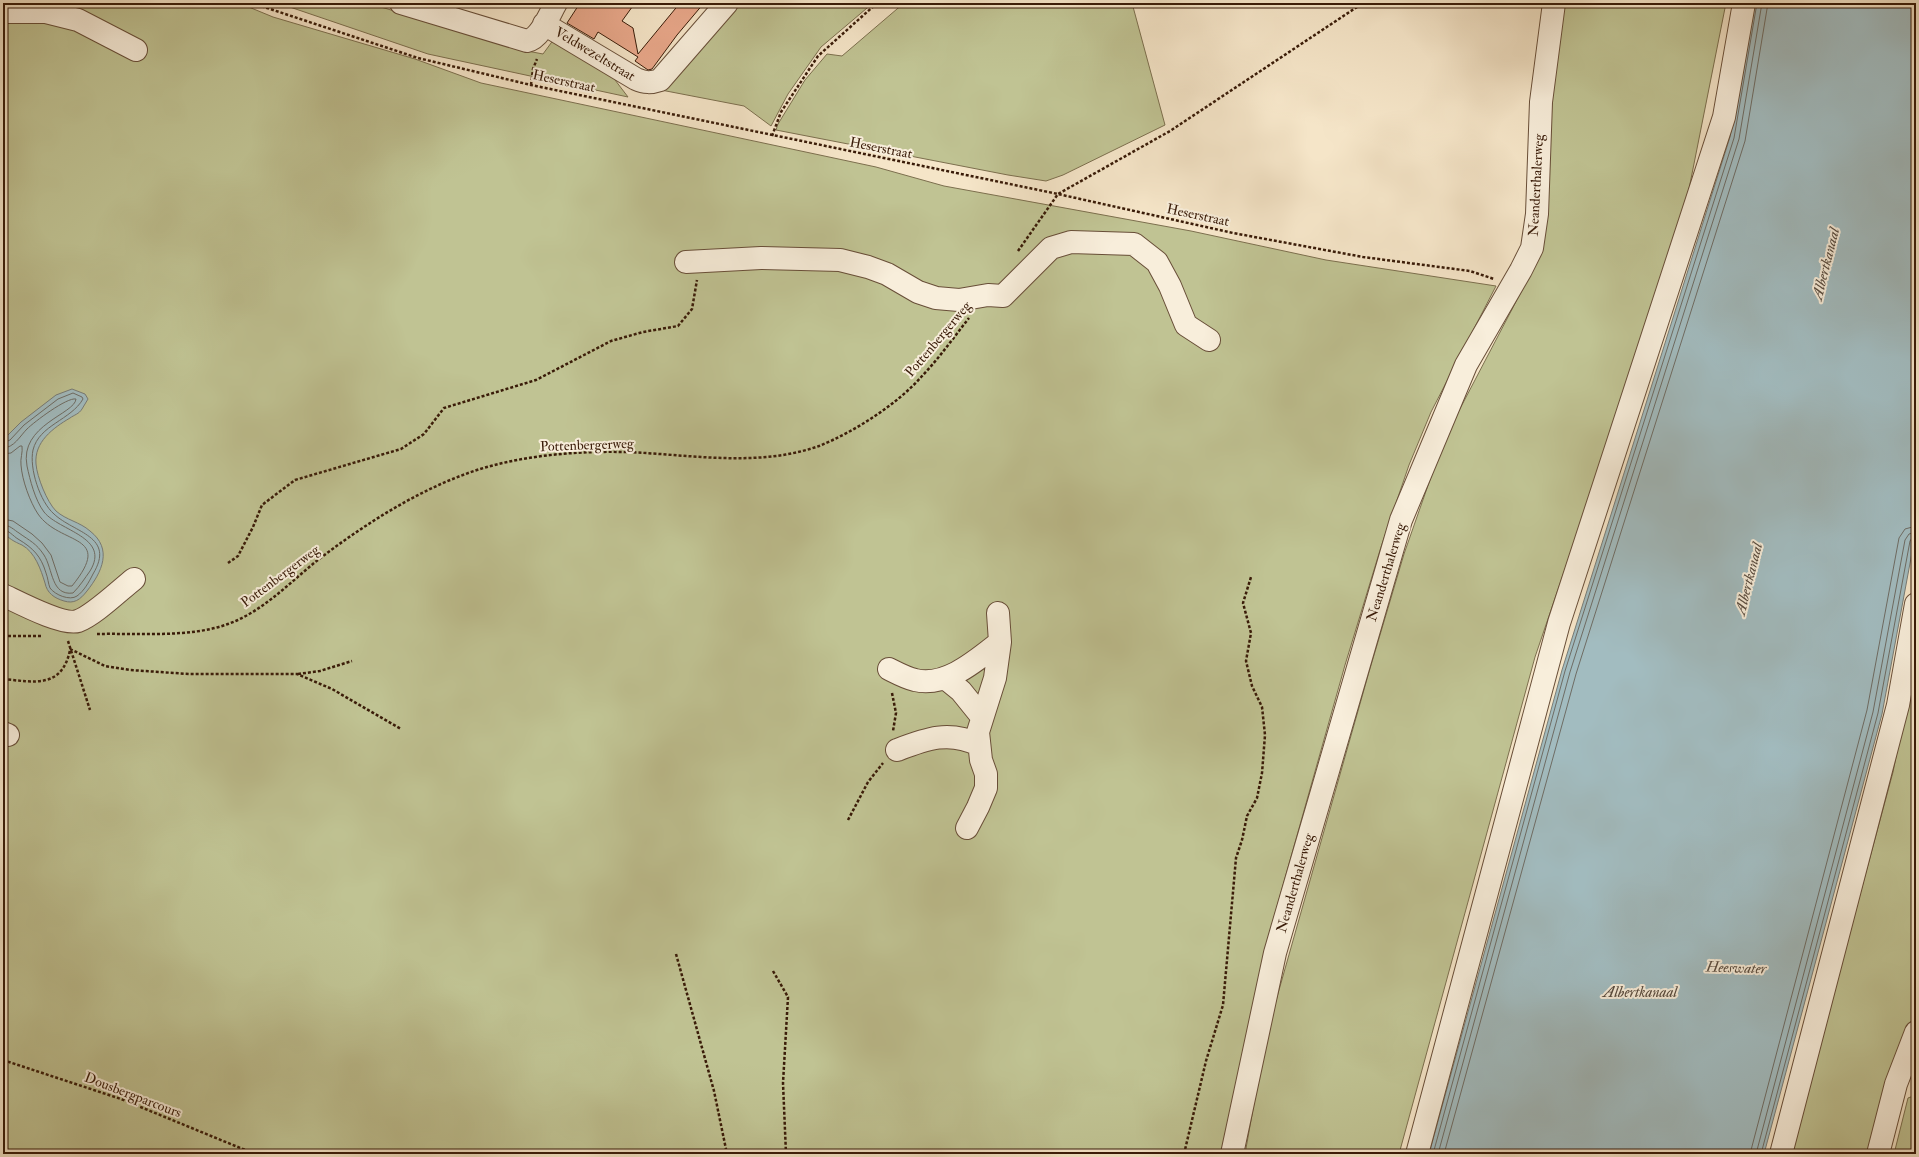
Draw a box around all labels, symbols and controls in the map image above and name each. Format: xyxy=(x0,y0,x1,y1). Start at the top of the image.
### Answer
street label: Veldwezeltstraat xyxy=(552,23,639,85)
street label: Heserstraat xyxy=(531,66,597,96)
street label: Neanderthalerweg xyxy=(1525,132,1547,237)
street label: Heserstraat xyxy=(848,134,914,163)
street label: Heserstraat xyxy=(1165,200,1231,230)
water label: Albertkanaal xyxy=(1807,224,1845,304)
street label: Pottenbergerweg xyxy=(901,297,975,380)
street label: Pottenbergerweg xyxy=(540,435,635,455)
street label: Neanderthalerweg xyxy=(1363,519,1409,623)
water label: Albertkanaal xyxy=(1730,539,1768,619)
street label: Pottenbergerweg xyxy=(237,540,323,611)
street label: Neanderthalerweg xyxy=(1273,830,1318,935)
water label: Heeswater xyxy=(1705,957,1768,979)
water label: Albertkanaal xyxy=(1601,983,1678,1002)
street label: Dousbergparcours xyxy=(82,1069,184,1122)

